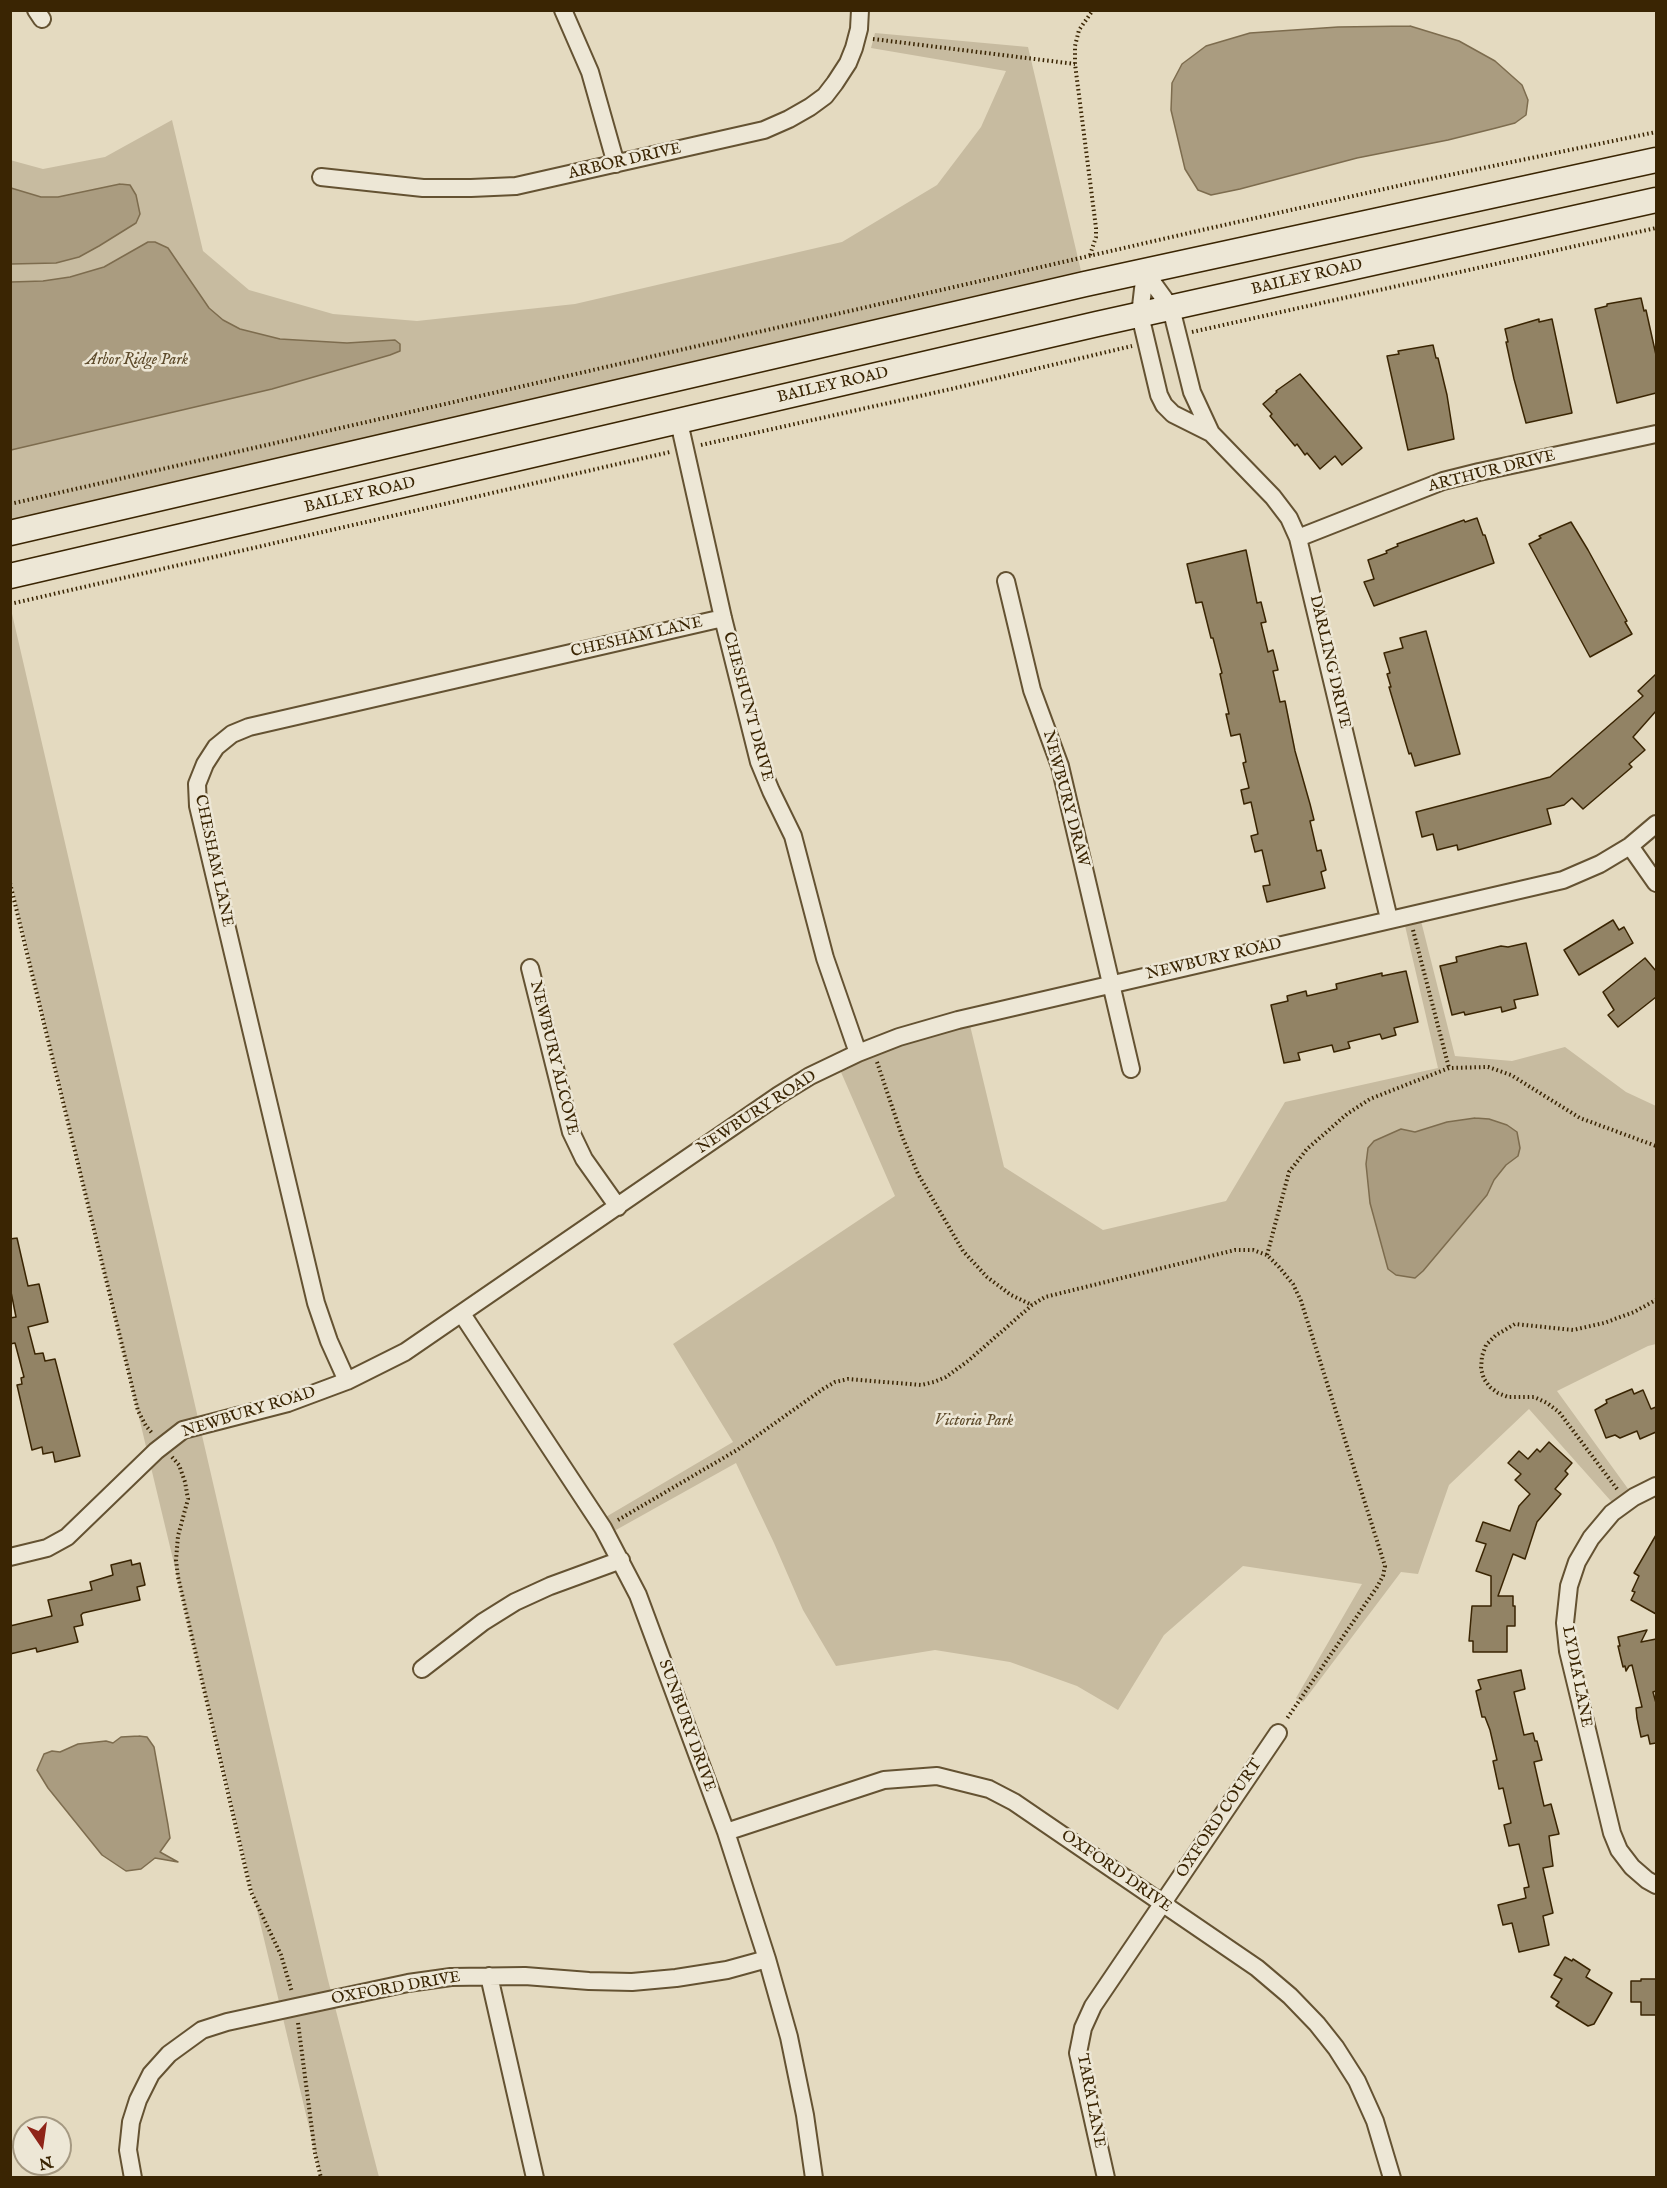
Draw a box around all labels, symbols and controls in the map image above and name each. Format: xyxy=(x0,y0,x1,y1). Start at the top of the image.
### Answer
street label: ARBOR DRIVE xyxy=(567,140,683,184)
street label: BAILEY ROAD xyxy=(1250,256,1364,300)
park label: Arbor Ridge Park xyxy=(86,351,188,371)
street label: BAILEY ROAD xyxy=(776,364,890,408)
street label: ARTHUR DRIVE xyxy=(1426,447,1558,497)
street label: BAILEY ROAD xyxy=(303,474,417,518)
street label: DARLING DRIVE xyxy=(1304,593,1354,731)
street label: CHESHAM LANE xyxy=(569,613,705,663)
street label: CHESHUNT DRIVE xyxy=(718,630,776,784)
street label: NEWBURY DRAW xyxy=(1038,729,1092,869)
street label: CHESHAM LANE xyxy=(190,793,236,929)
street label: NEWBURY ROAD xyxy=(1144,935,1284,985)
street label: NEWBURY ALCOVE xyxy=(525,979,581,1137)
street label: NEWBURY ROAD xyxy=(694,1067,820,1159)
street label: NEWBURY ROAD xyxy=(180,1384,318,1442)
park label: Victoria Park xyxy=(935,1412,1013,1432)
street label: LYDIA LANE xyxy=(1557,1625,1595,1729)
street label: SUNBURY DRIVE xyxy=(653,1657,719,1795)
street label: OXFORD COURT xyxy=(1173,1756,1267,1882)
street label: OXFORD DRIVE xyxy=(1057,1827,1175,1917)
street label: OXFORD DRIVE xyxy=(330,1968,462,2010)
street label: TARA LANE xyxy=(1071,2052,1109,2150)
north arrow xyxy=(12,2116,72,2176)
text: N xyxy=(37,2150,55,2173)

